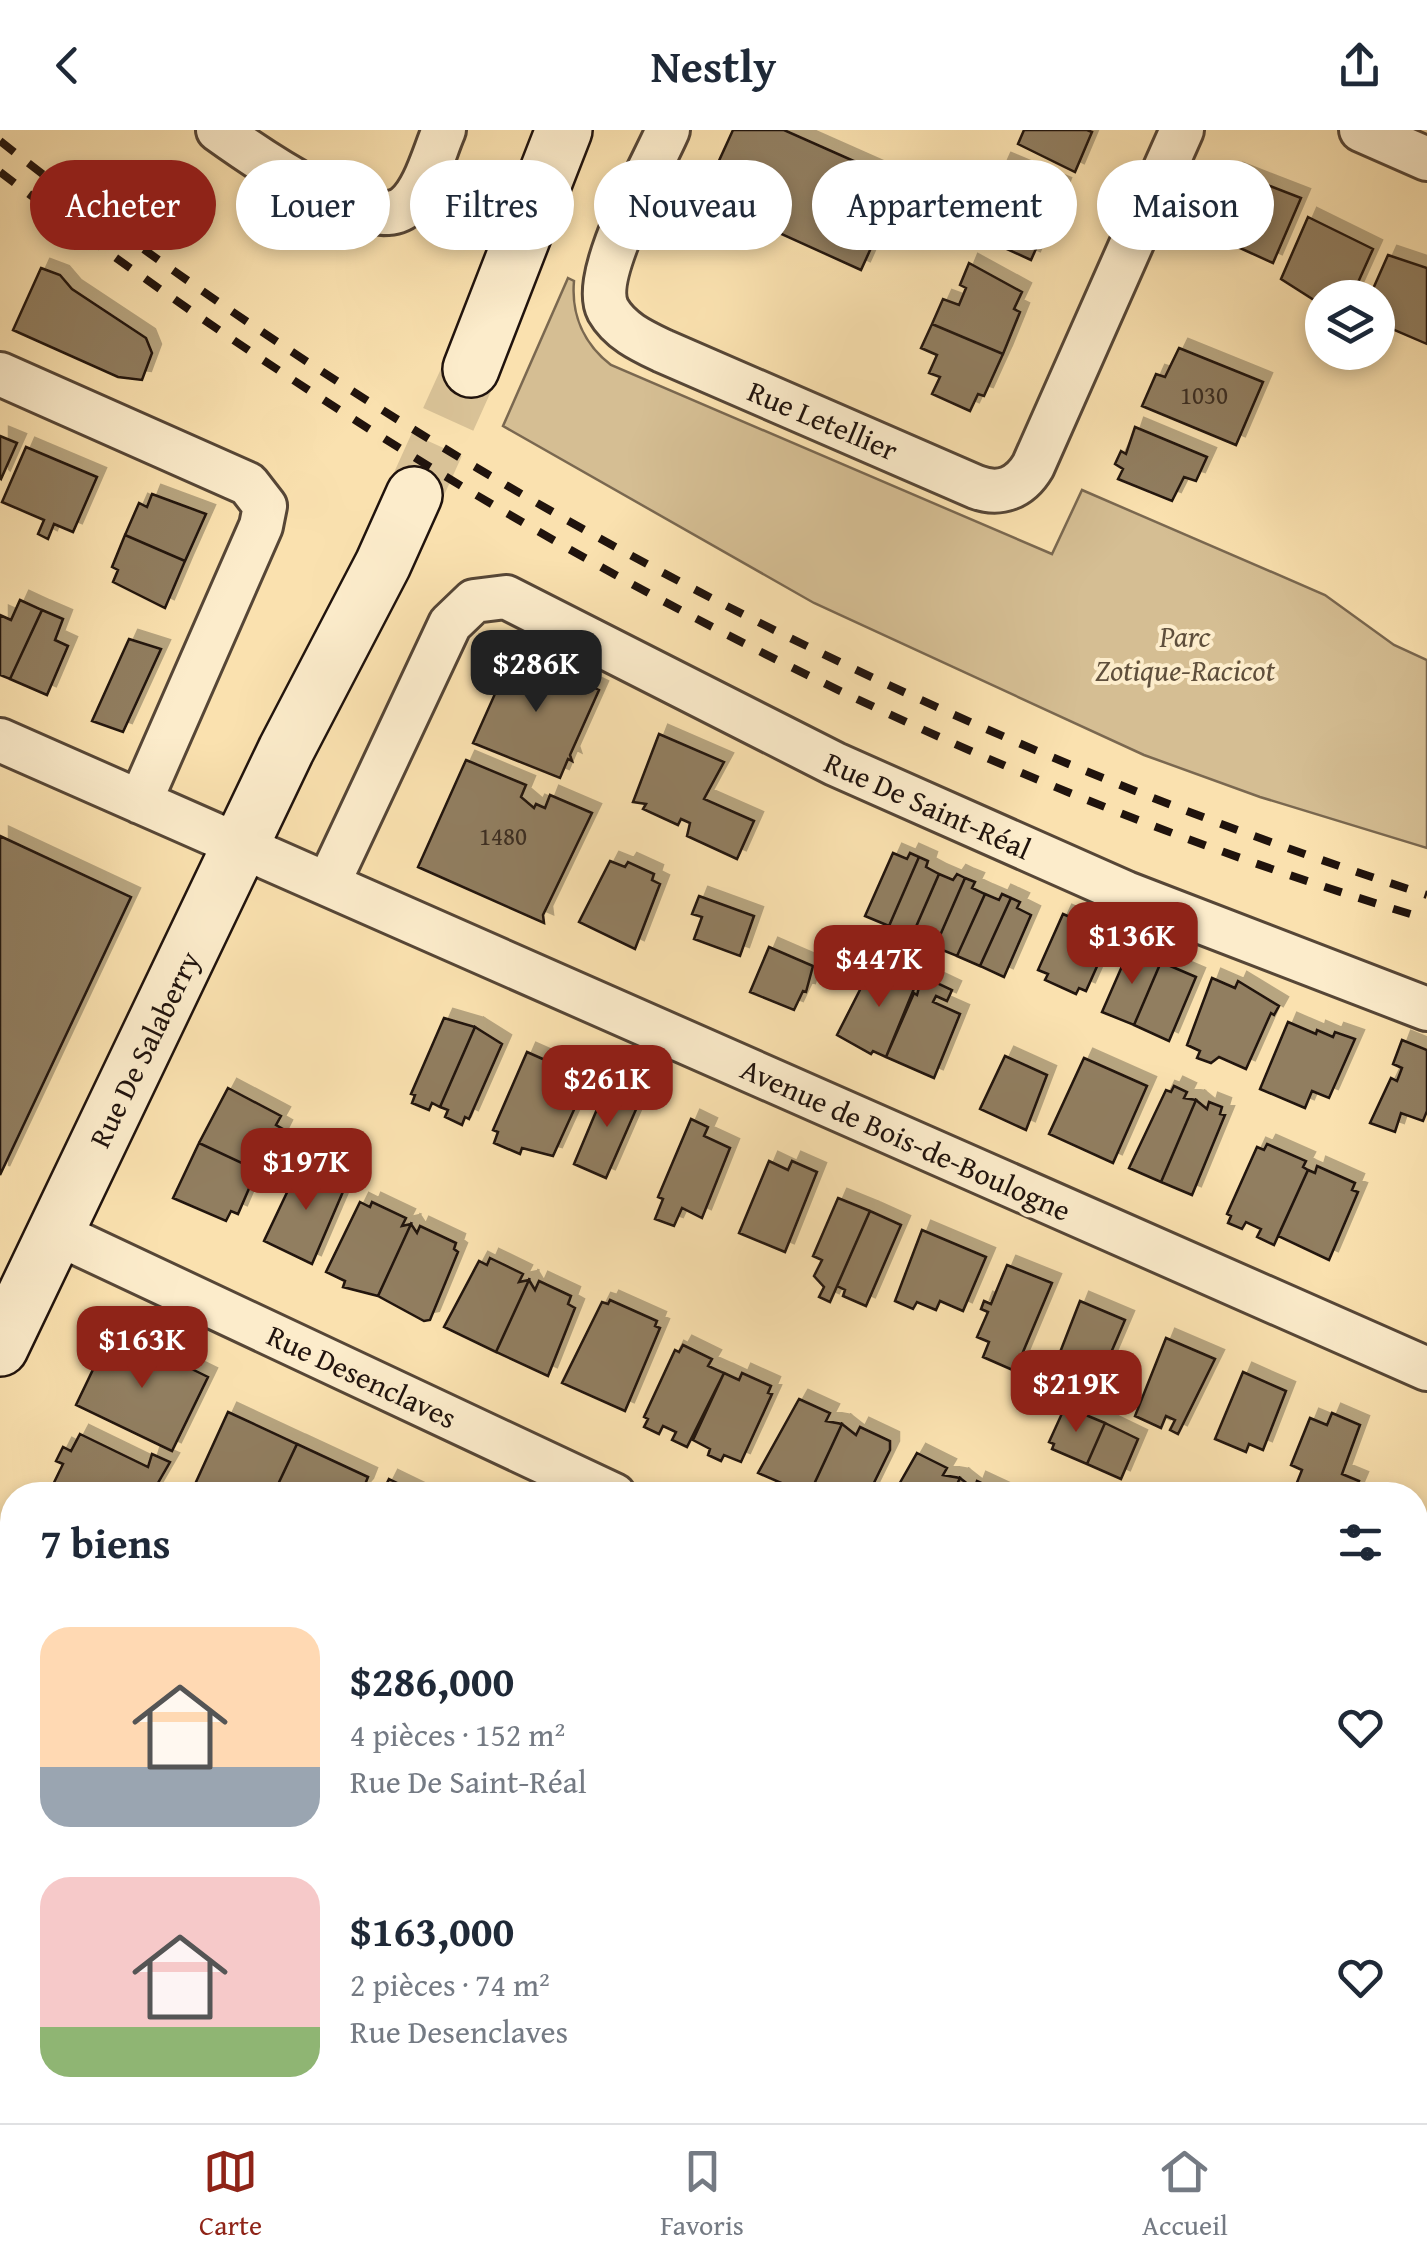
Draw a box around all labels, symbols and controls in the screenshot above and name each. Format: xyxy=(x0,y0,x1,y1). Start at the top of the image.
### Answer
text: Nestly xyxy=(651,33,776,98)
icon: back xyxy=(40,38,95,93)
icon: share xyxy=(1332,38,1387,93)
chip: Acheter xyxy=(30,160,216,250)
chip: Louer xyxy=(236,160,390,250)
chip: Filtres xyxy=(410,160,574,250)
chip: Nouveau xyxy=(594,160,792,250)
chip: Appartement xyxy=(812,160,1077,250)
chip: Maison xyxy=(1097,160,1274,250)
map controls xyxy=(1305,280,1395,370)
button: layers xyxy=(1305,280,1395,370)
street label: Rue Letellier xyxy=(741,369,905,471)
house number: 1030 xyxy=(1180,377,1228,413)
park label: Parc Zotique-Racicot xyxy=(1095,614,1275,692)
pin: $286K xyxy=(466,630,606,715)
text: $286K xyxy=(493,639,579,686)
street label: Rue De Saint-Réal xyxy=(818,740,1038,870)
house number: 1480 xyxy=(479,818,527,854)
pin: $136K xyxy=(1062,902,1202,987)
text: $136K xyxy=(1089,911,1175,958)
pin: $447K xyxy=(809,925,949,1010)
text: $447K xyxy=(836,934,922,981)
street label: Rue De Salaberry xyxy=(77,943,211,1155)
pin: $261K xyxy=(537,1045,677,1130)
street label: Avenue de Bois-de-Boulogne xyxy=(734,1046,1078,1232)
text: $261K xyxy=(564,1054,650,1101)
pin: $197K xyxy=(236,1128,376,1213)
text: $197K xyxy=(263,1137,349,1184)
pin: $163K xyxy=(72,1306,212,1391)
street label: Rue Desenclaves xyxy=(260,1313,464,1439)
text: $163K xyxy=(99,1315,185,1362)
pin: $219K xyxy=(1006,1350,1146,1435)
text: $219K xyxy=(1033,1359,1119,1406)
text: 7 biens xyxy=(40,1512,171,1573)
icon: filters xyxy=(1333,1515,1388,1570)
text: $286,000 xyxy=(350,1650,514,1711)
icon: home xyxy=(120,1667,240,1787)
icon: heart xyxy=(1333,1700,1388,1755)
text: 4 pièces · 152 m² xyxy=(350,1711,565,1758)
text: Rue De Saint-Réal xyxy=(350,1758,587,1805)
text: $163,000 xyxy=(350,1900,514,1961)
icon: home xyxy=(120,1917,240,2037)
icon: heart xyxy=(1333,1950,1388,2005)
text: 2 pièces · 74 m² xyxy=(350,1961,550,2008)
text: Rue Desenclaves xyxy=(350,2008,568,2055)
tab: Carte xyxy=(199,2144,262,2245)
tab: Favoris xyxy=(660,2144,744,2245)
tab: Accueil xyxy=(1142,2144,1228,2245)

